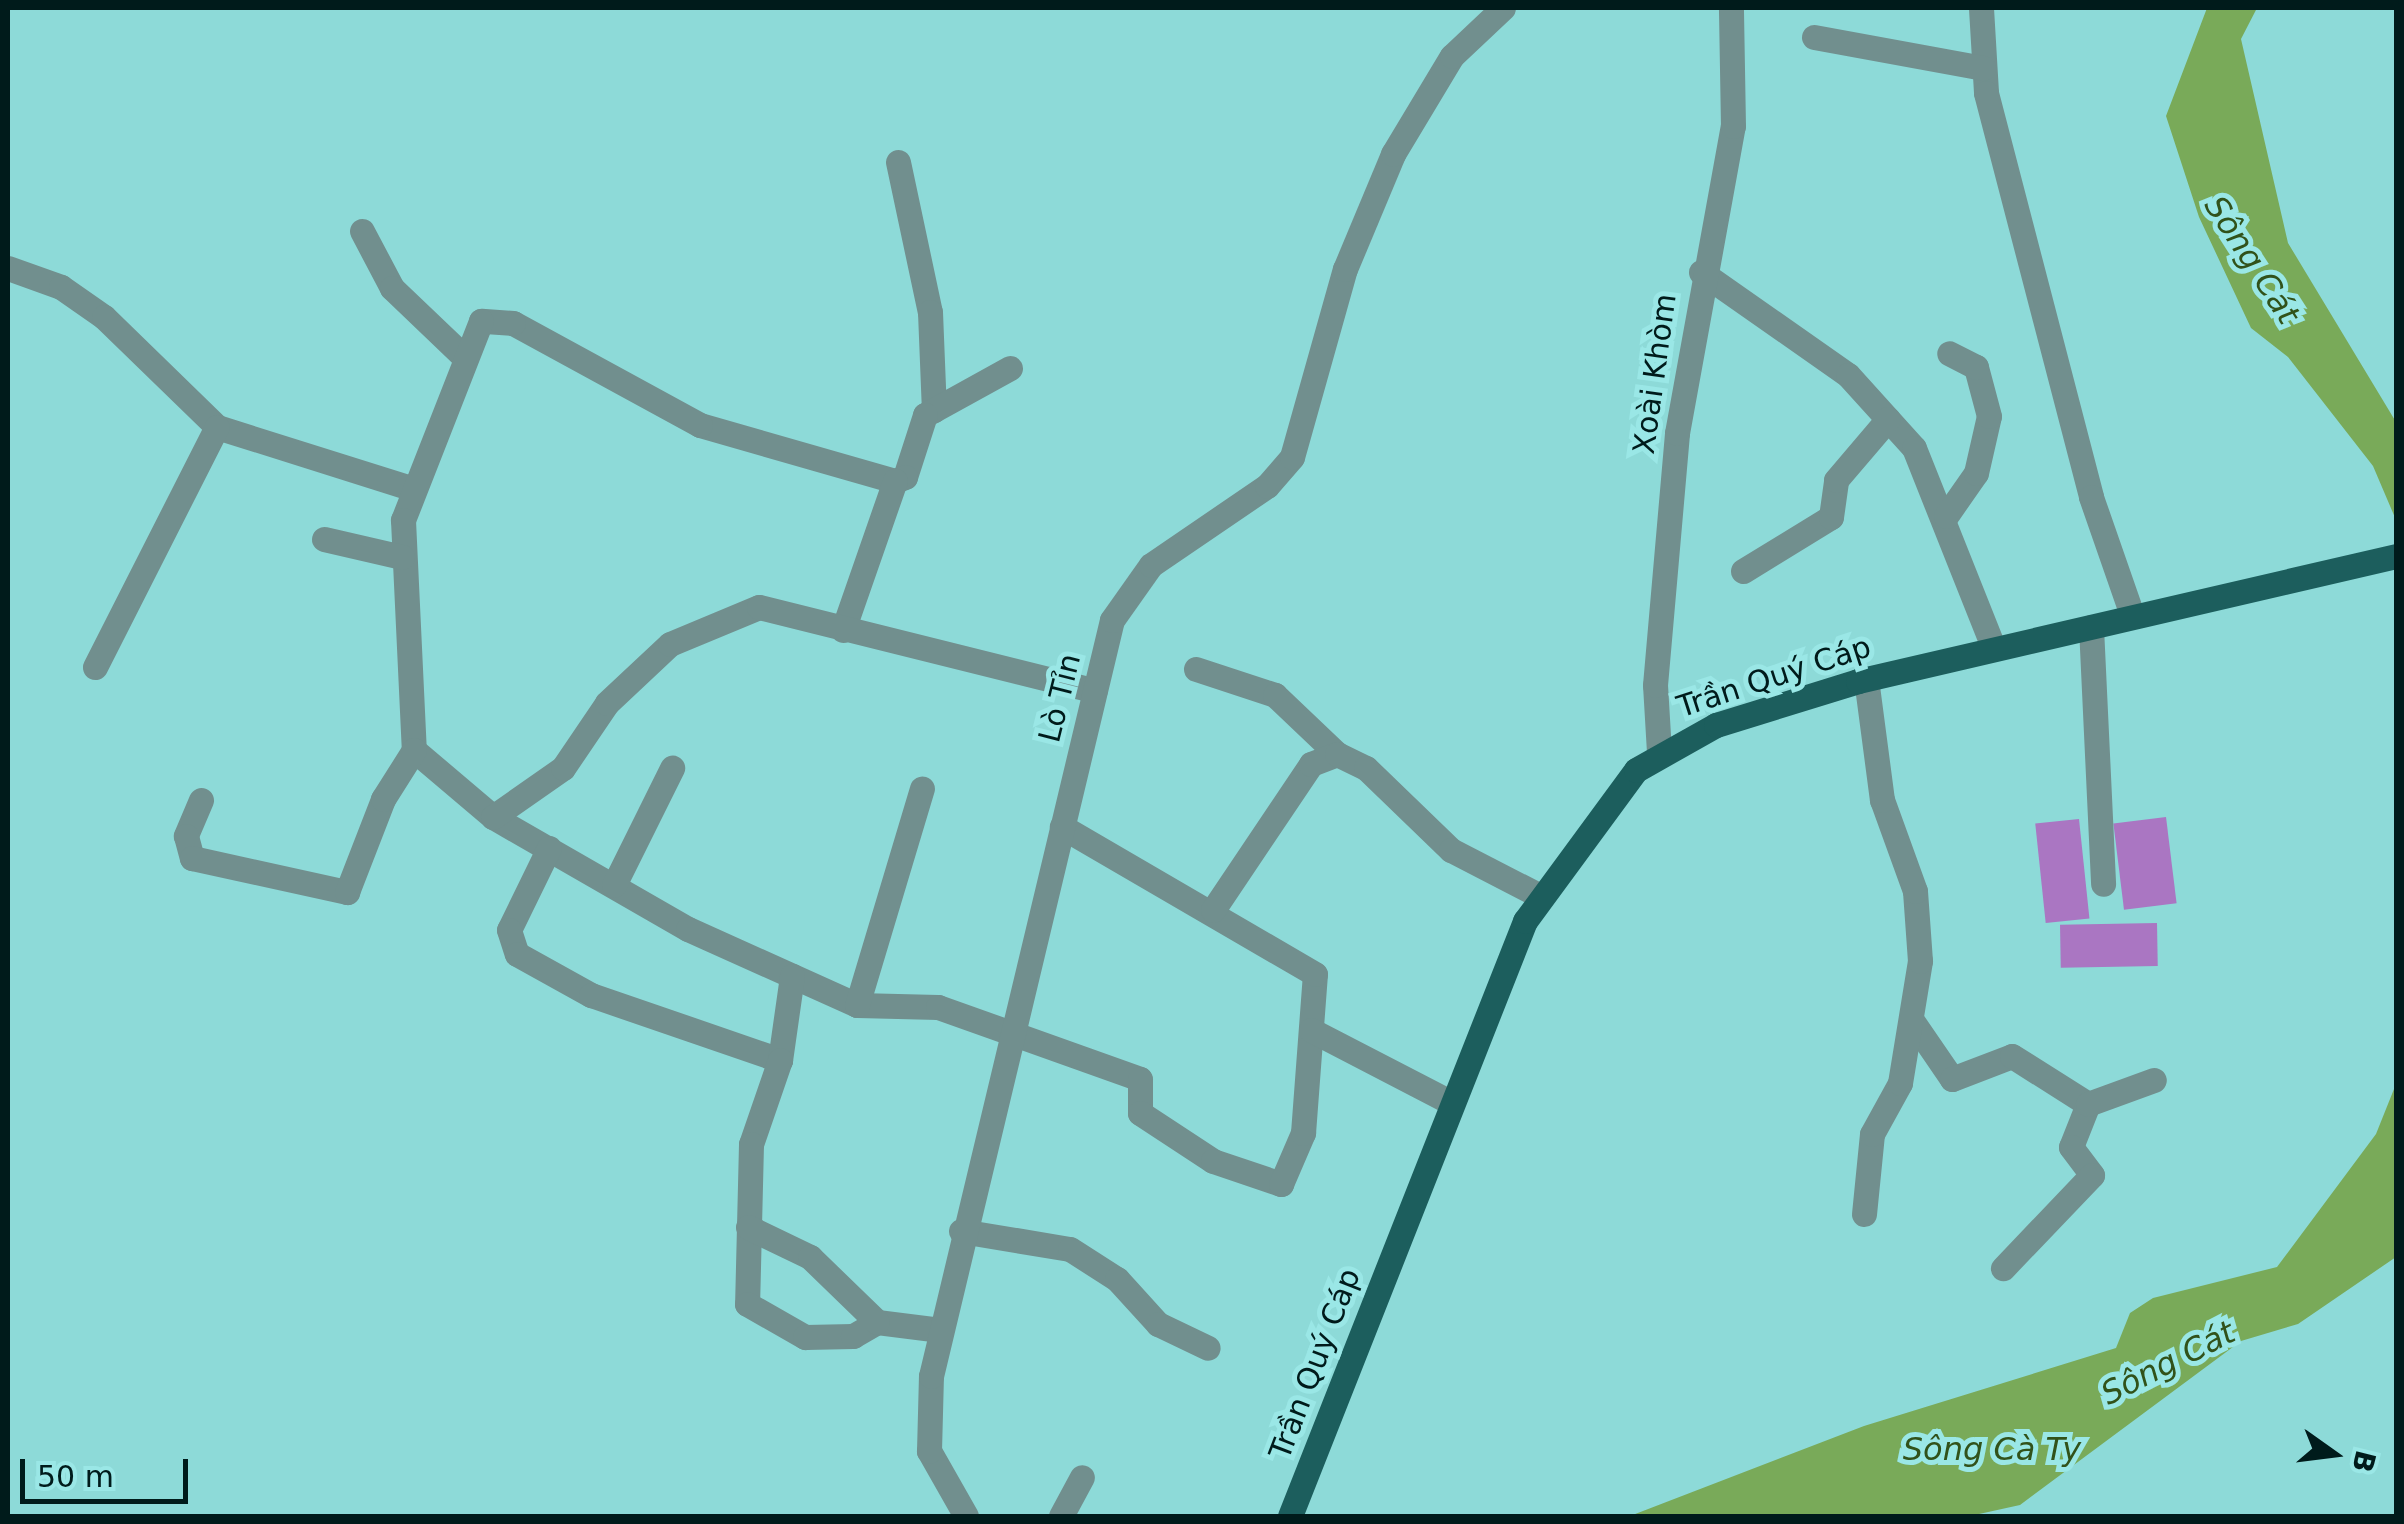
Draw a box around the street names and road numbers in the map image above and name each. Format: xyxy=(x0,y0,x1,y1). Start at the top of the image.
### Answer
street label: Xoài Khòm xyxy=(1626,292,1684,456)
street label: Trần Quý Cáp xyxy=(1673,629,1875,725)
street label: Lò Tỉn xyxy=(1032,650,1088,746)
street label: Trần Quý Cáp xyxy=(1262,1264,1368,1464)

